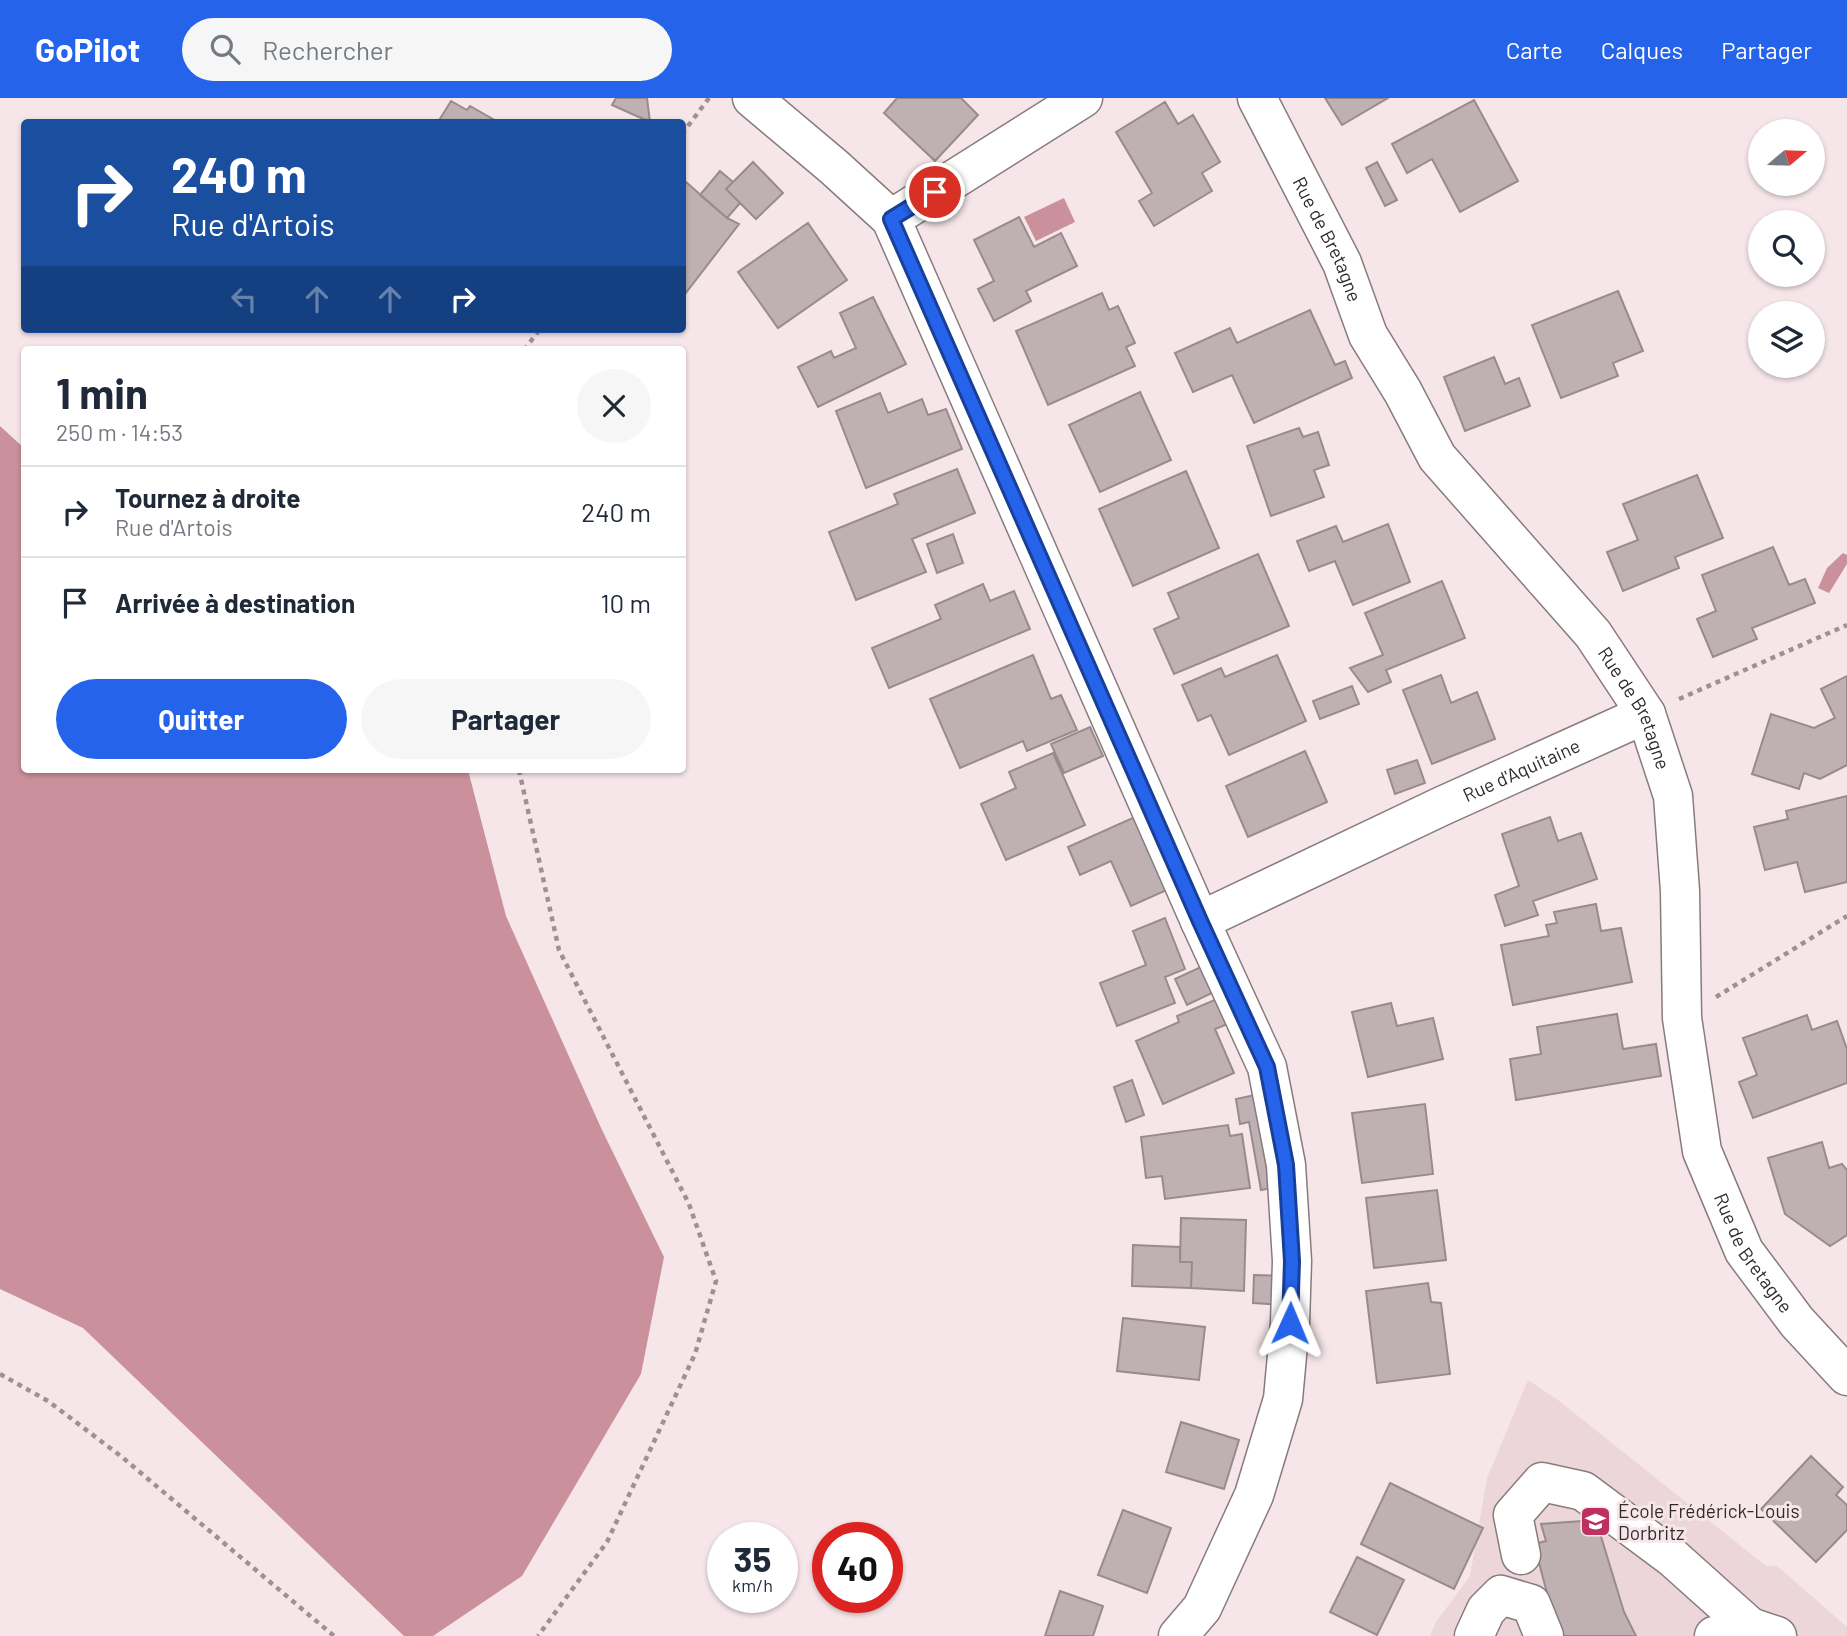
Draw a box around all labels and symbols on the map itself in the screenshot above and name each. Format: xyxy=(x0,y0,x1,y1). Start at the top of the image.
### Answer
north arrow xyxy=(1748,119,1825,196)
pin xyxy=(905,162,965,222)
street label: Rue de Bretagne xyxy=(1288,173,1367,305)
street label: Rue de Bretagne xyxy=(1594,642,1675,772)
street label: Rue d'Aquitaine xyxy=(1459,733,1583,806)
street label: Rue de Bretagne xyxy=(1710,1189,1798,1317)
position arrow xyxy=(1253,1286,1327,1360)
place label: École Frédérick-Louis Dorbritz xyxy=(1618,1499,1800,1544)
school or university icon: École Frédérick-Louis Dorbritz xyxy=(1578,1505,1612,1539)
speed limit sign: 40 xyxy=(812,1522,903,1613)

